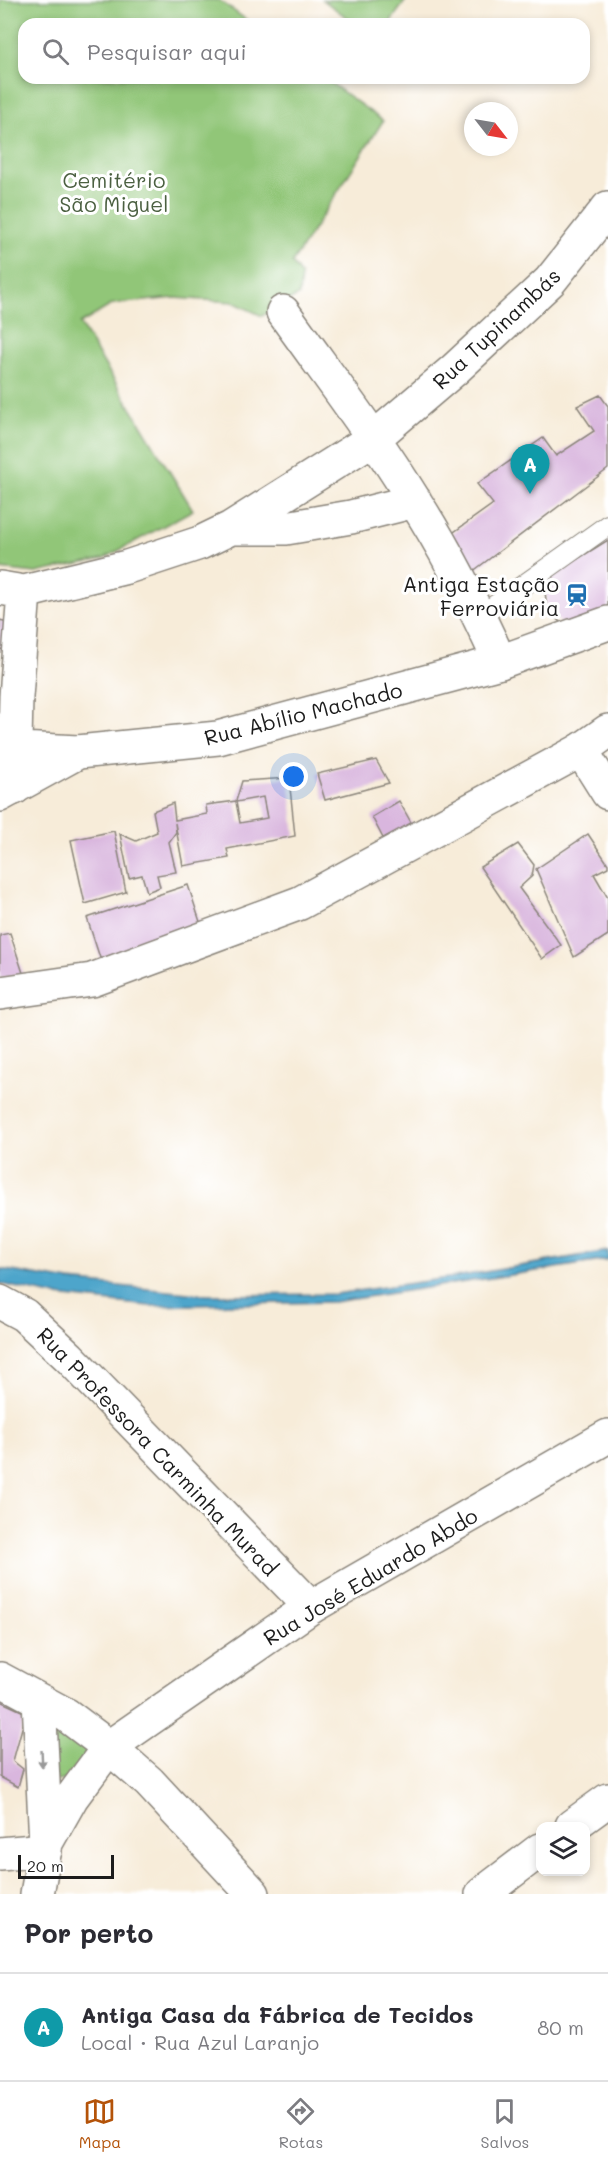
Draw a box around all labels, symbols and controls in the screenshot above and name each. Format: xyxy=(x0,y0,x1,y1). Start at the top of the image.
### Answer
search box xyxy=(18,18,590,84)
icon: search xyxy=(39,35,72,68)
text: Pesquisar aqui xyxy=(87,37,247,66)
north arrow xyxy=(464,102,518,156)
park label: Cemitério São Miguel xyxy=(59,166,169,217)
street label: Rua Tupinambás xyxy=(426,262,566,394)
pin: A xyxy=(510,444,550,494)
place label: Antiga Estação Ferroviária xyxy=(403,570,559,621)
station icon: Antiga Estação Ferroviária xyxy=(564,582,590,608)
street label: Rua Abílio Machado xyxy=(201,675,405,751)
your location xyxy=(279,762,308,791)
street label: Rua Professora Carminha Murad xyxy=(32,1321,284,1581)
street label: Rua José Eduardo Abdo xyxy=(258,1501,482,1651)
one-way arrow xyxy=(37,1749,46,1768)
map controls xyxy=(536,1822,590,1876)
button: layers xyxy=(536,1822,590,1876)
scale bar xyxy=(18,1852,114,1880)
text: 20 m xyxy=(27,1855,64,1876)
text: Por perto xyxy=(24,1916,153,1950)
text: Antiga Casa da Fábrica de Tecidos xyxy=(81,2000,474,2029)
text: A xyxy=(37,2014,50,2040)
text: 80 m xyxy=(537,2014,584,2040)
text: Local · Rua Azul Laranjo xyxy=(81,2029,319,2055)
tab: Mapa xyxy=(79,2095,121,2152)
tab: Rotas xyxy=(279,2095,323,2152)
tab: Salvos xyxy=(481,2095,529,2152)

